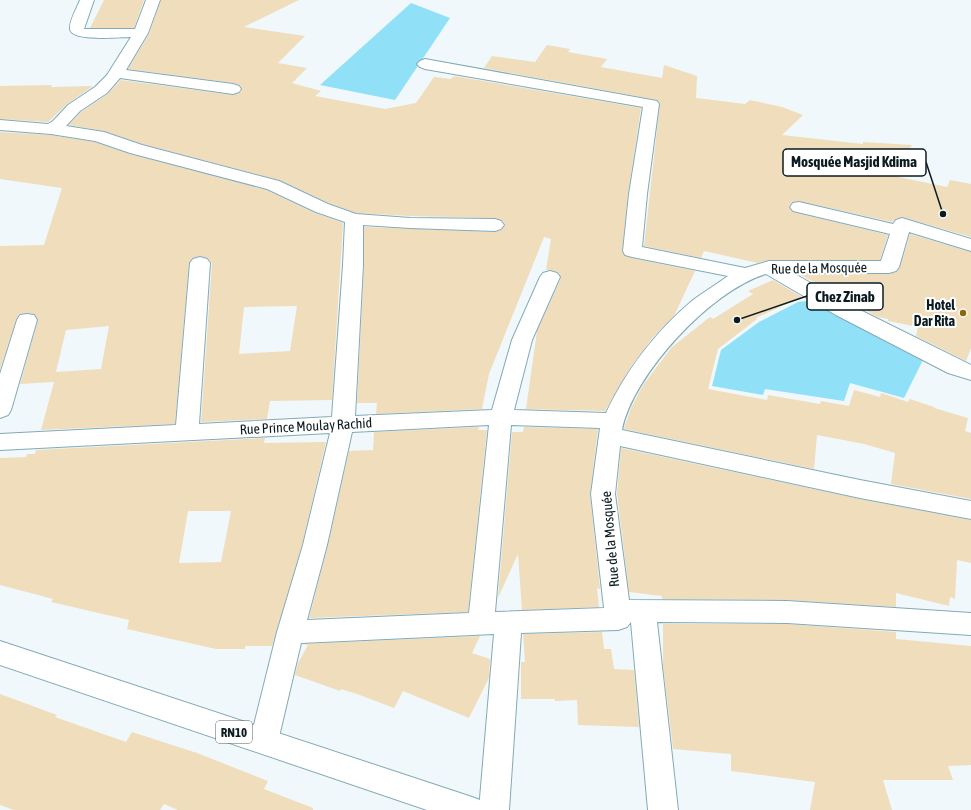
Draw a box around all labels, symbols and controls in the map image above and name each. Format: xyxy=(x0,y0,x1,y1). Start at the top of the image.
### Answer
callout: Mosquée Masjid Kdima xyxy=(783,149,926,176)
text: Mosquée Masjid Kdima xyxy=(791,153,917,170)
street label: Rue de la Mosquée xyxy=(771,259,867,277)
callout: Chez Zinab xyxy=(807,283,883,310)
text: Chez Zinab xyxy=(815,288,875,305)
place label: Hotel Dar Rita xyxy=(914,297,955,329)
marker: Hotel Dar Rita xyxy=(958,308,968,318)
street label: Rue Prince Moulay Rachid xyxy=(239,415,373,437)
street label: Rue de la Mosquée xyxy=(598,490,622,588)
road number: RN10 xyxy=(216,721,252,743)

